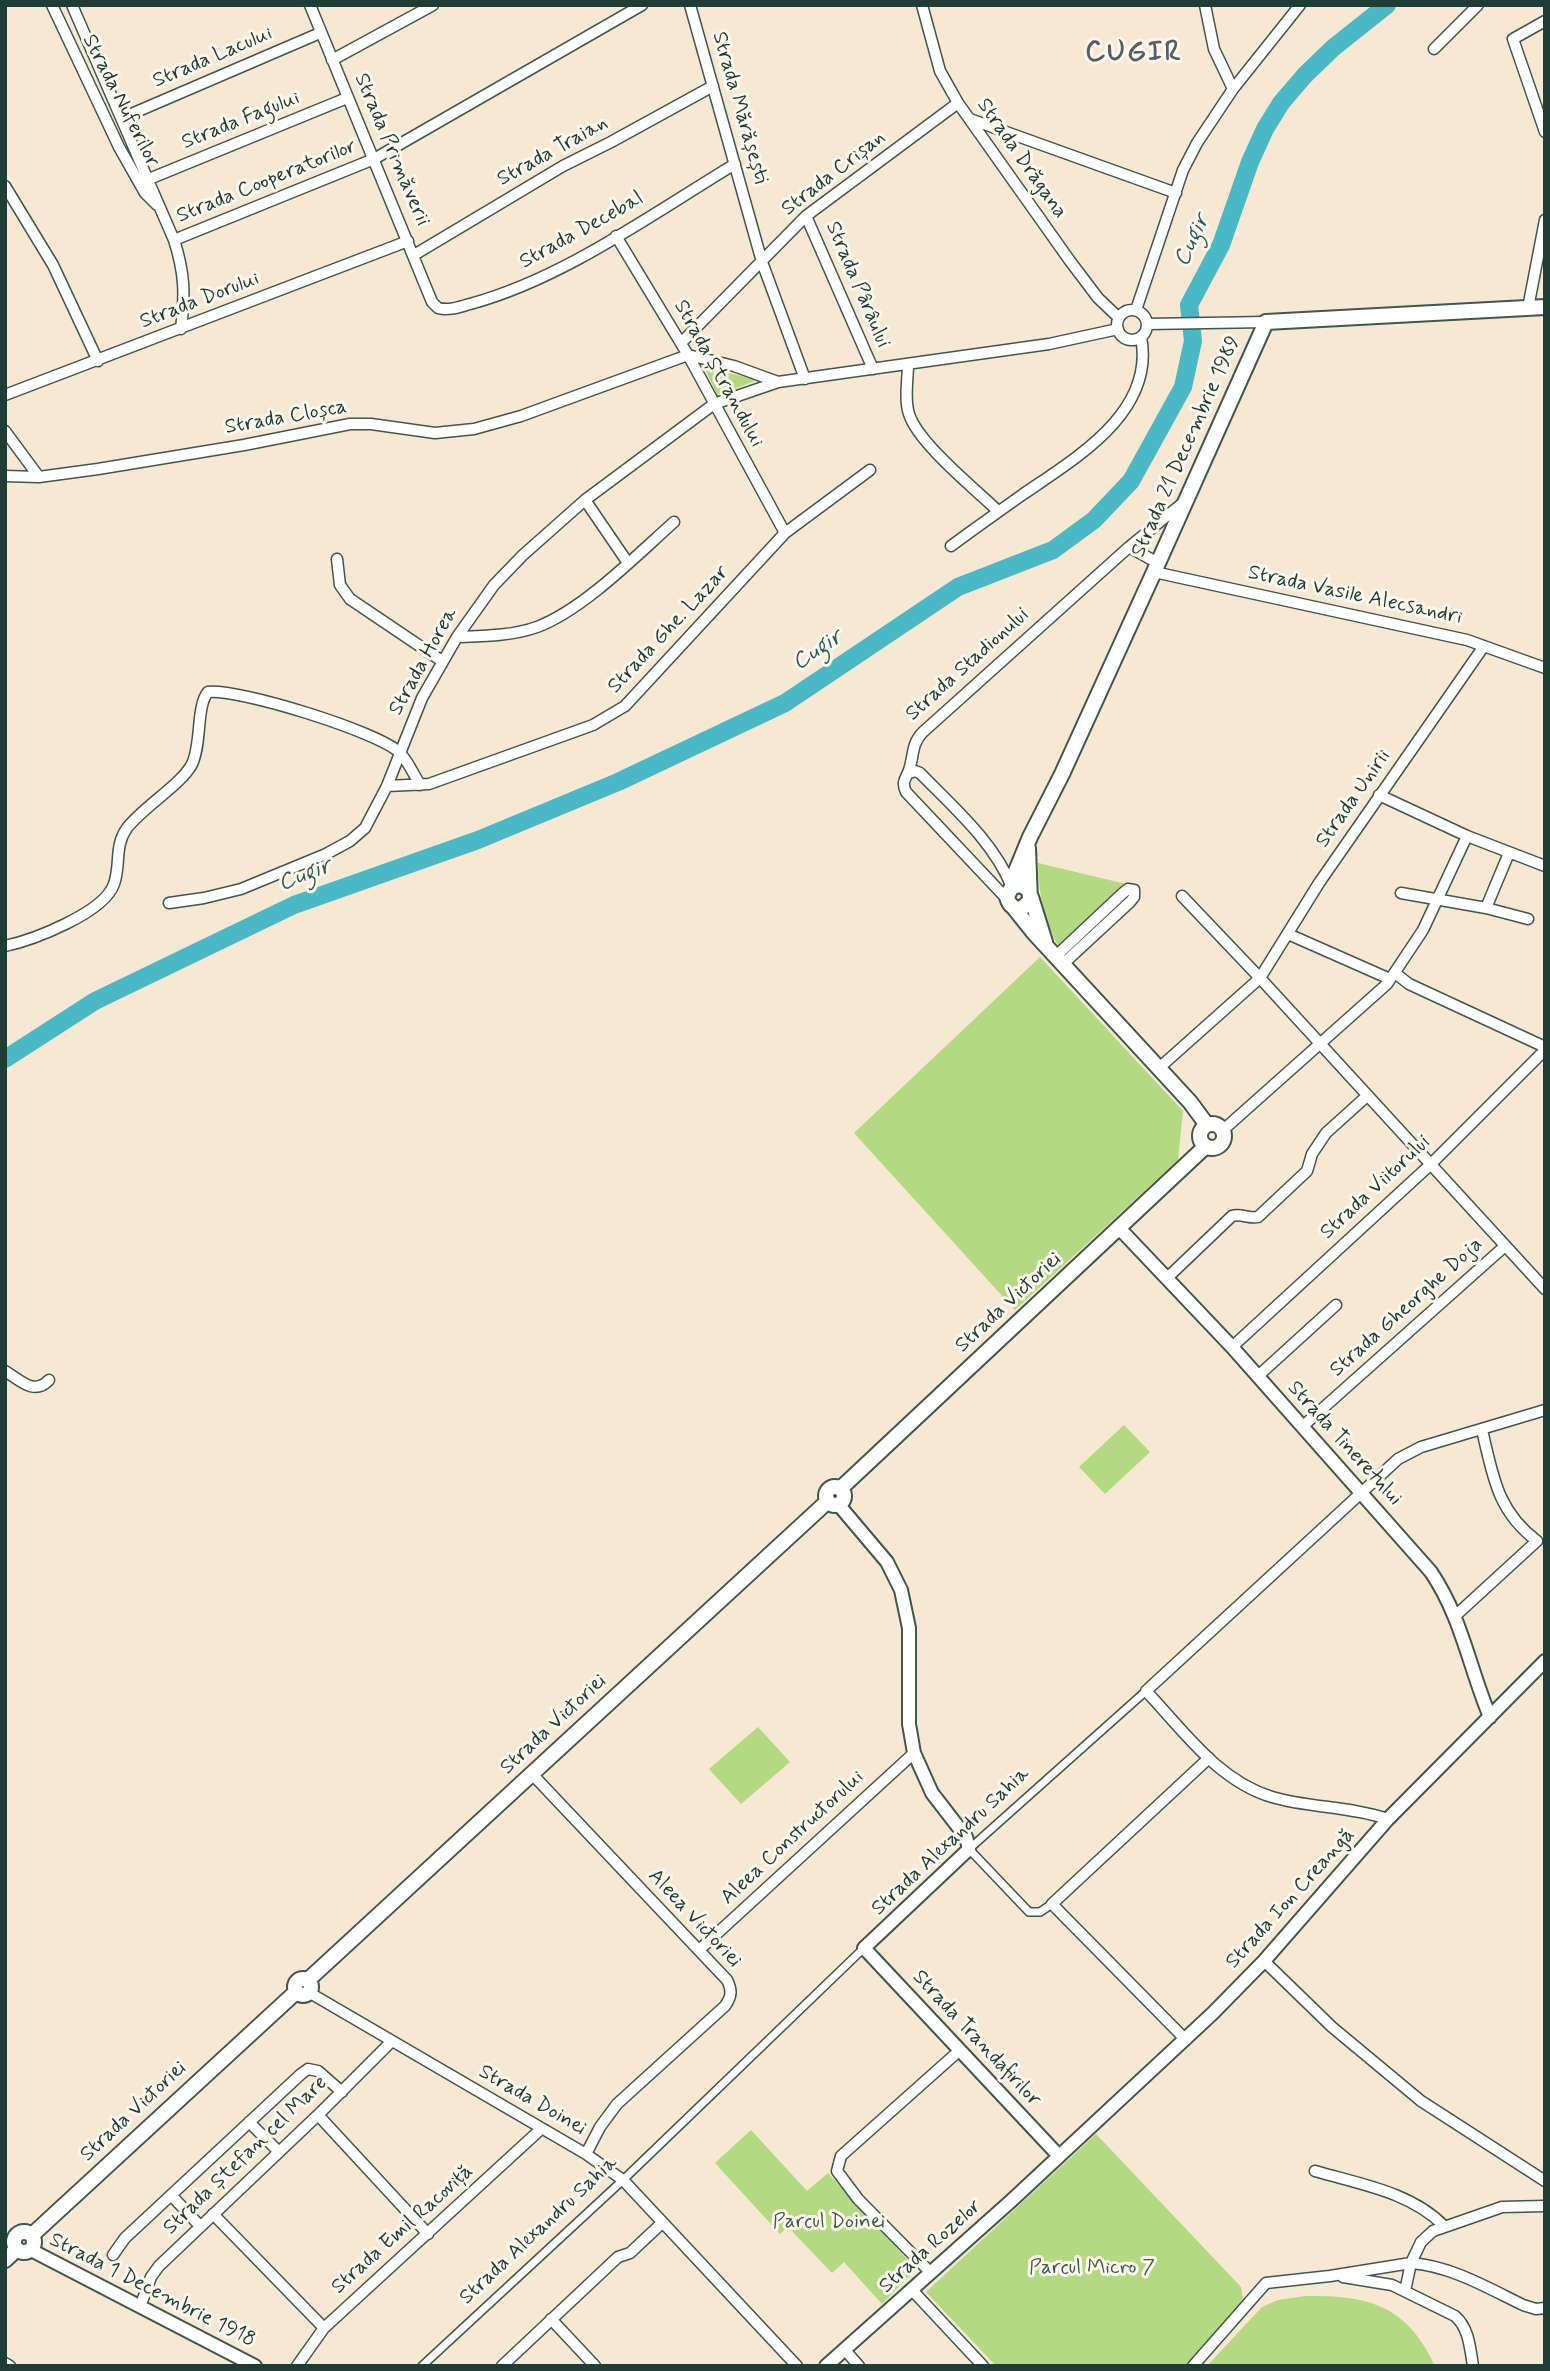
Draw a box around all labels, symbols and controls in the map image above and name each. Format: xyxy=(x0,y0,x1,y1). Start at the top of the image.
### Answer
street label: Strada Lacului xyxy=(149,21,277,95)
street label: Strada Mărășești xyxy=(705,29,773,187)
street label: Strada Nuferilor xyxy=(76,31,164,171)
district label: CUGIR xyxy=(1084,37,1184,71)
street label: Strada Primăverii xyxy=(347,70,435,230)
street label: Strada Fagului xyxy=(178,86,304,156)
street label: Strada Drăgana xyxy=(970,94,1072,224)
street label: Strada Traian xyxy=(493,111,613,193)
street label: Strada Crișan xyxy=(777,126,891,222)
street label: Strada Cooperatorilor xyxy=(173,134,361,230)
street label: Strada Decebal xyxy=(516,187,648,275)
water label: Cugir xyxy=(1169,211,1217,271)
street label: Strada Pârâului xyxy=(819,218,895,352)
street label: Strada Dorului xyxy=(137,267,263,335)
street label: Strada Ștrandului xyxy=(667,296,769,452)
street label: Strada 21 Decembrie 1989 xyxy=(1127,332,1247,562)
street label: Strada Cloșca xyxy=(223,395,349,441)
street label: Strada Ghe. Lazar xyxy=(603,561,735,699)
street label: Strada Vasile Alecsandri xyxy=(1246,561,1464,631)
street label: Strada Stadionului xyxy=(901,603,1035,727)
street label: Strada Horea xyxy=(384,604,464,720)
water label: Cugir xyxy=(788,624,848,678)
street label: Strada Unirii xyxy=(1311,745,1397,853)
water label: Cugir xyxy=(275,853,335,899)
street label: Strada Viitorului xyxy=(1316,1131,1436,1245)
street label: Strada Gheorghe Doja xyxy=(1325,1233,1489,1383)
street label: Strada Victoriei xyxy=(951,1247,1067,1359)
street label: Strada Tineretului xyxy=(1281,1376,1407,1512)
street label: Strada Victoriei xyxy=(496,1669,612,1781)
street label: Strada Alexandru Sahia xyxy=(867,1762,1035,1922)
street label: Aleea Constructorului xyxy=(716,1765,870,1911)
street label: Strada Ion Creangă xyxy=(1221,1823,1361,1975)
street label: Aleea Victoriei xyxy=(642,1864,746,1974)
street label: Strada Trandafirilor xyxy=(906,1965,1046,2113)
street label: Strada Victoriei xyxy=(76,2056,192,2168)
street label: Strada Doinei xyxy=(474,2060,590,2142)
street label: Strada Ștefan cel Mare xyxy=(159,2071,333,2241)
street label: Strada Alexandru Sahia xyxy=(455,2151,623,2311)
street label: Strada Emil Racoviță xyxy=(327,2160,479,2300)
street label: Strada Rozelor xyxy=(875,2195,987,2299)
park label: Parcul Doinei xyxy=(773,2210,885,2236)
street label: Strada 1 Decembrie 1918 xyxy=(45,2228,259,2354)
park label: Parcul Micro 7 xyxy=(1029,2256,1155,2282)

